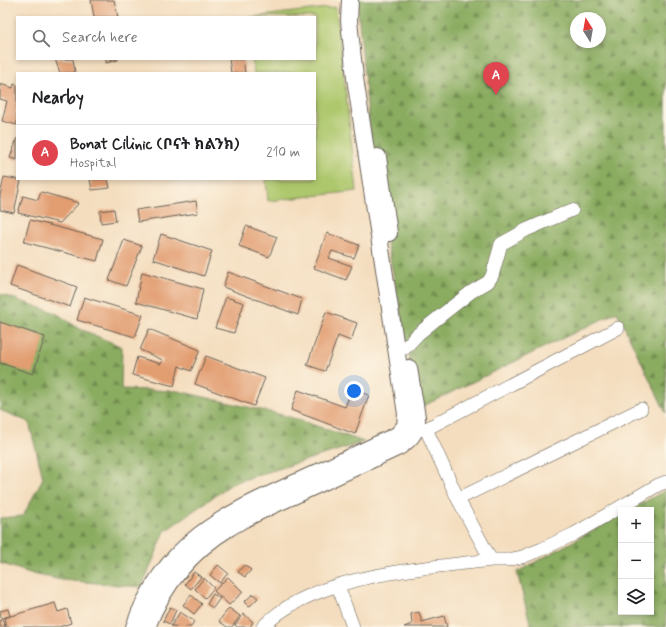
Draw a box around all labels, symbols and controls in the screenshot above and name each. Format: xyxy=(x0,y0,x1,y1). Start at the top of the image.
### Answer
north arrow xyxy=(570,12,606,48)
search box xyxy=(16,16,316,60)
icon: search xyxy=(30,27,52,49)
text: Search here xyxy=(62,28,138,48)
pin: A xyxy=(483,62,509,95)
text: Nearby xyxy=(32,87,84,109)
text: Bonat Cilinic (ቦናት ክልንክ) xyxy=(70,135,239,155)
text: A xyxy=(41,144,49,161)
text: 210 m xyxy=(266,144,300,161)
text: Hospital xyxy=(70,155,116,172)
your location xyxy=(344,381,364,401)
map controls xyxy=(618,507,654,615)
button: + xyxy=(618,507,654,543)
button: − xyxy=(618,543,654,579)
button: layers xyxy=(618,579,654,615)

